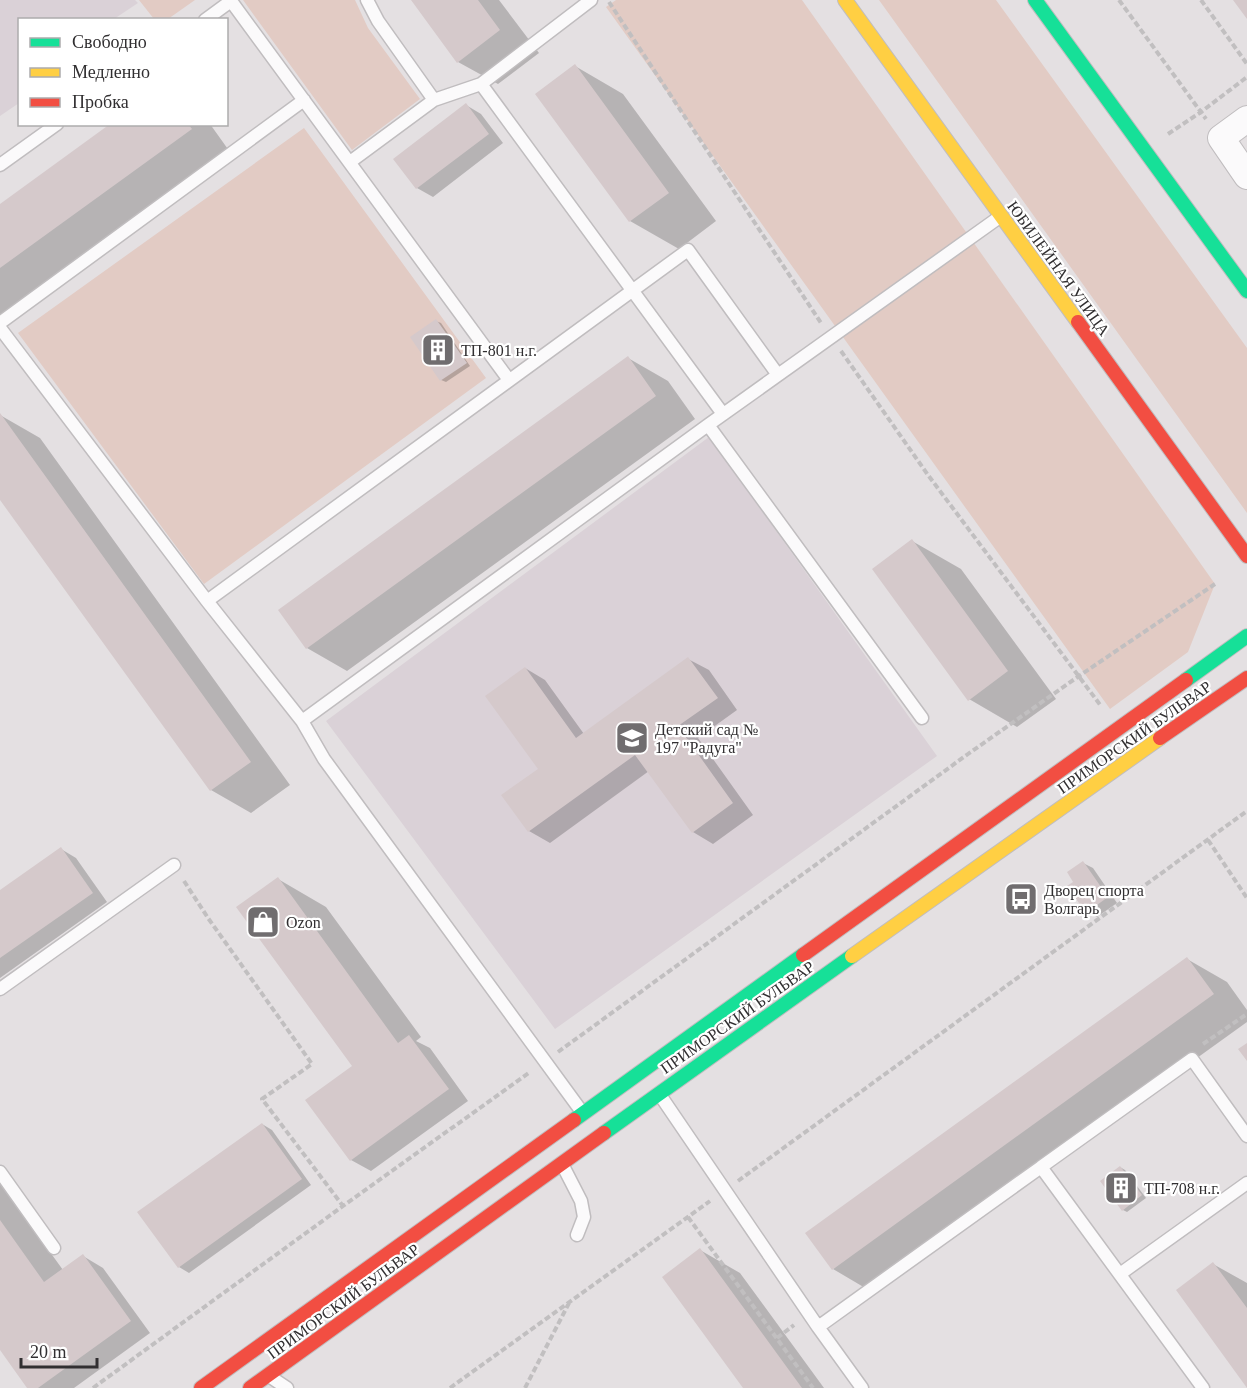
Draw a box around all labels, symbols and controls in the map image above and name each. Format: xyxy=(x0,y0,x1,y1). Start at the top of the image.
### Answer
legend xyxy=(18,18,228,126)
text: Свободно xyxy=(72,32,147,52)
text: Медленно xyxy=(72,62,150,82)
text: Пробка xyxy=(72,92,129,112)
street label: ЮБИЛЕЙНАЯ УЛИЦА xyxy=(1003,197,1114,340)
building icon: ТП-801 н.г. xyxy=(420,332,456,368)
place label: ТП-801 н.г. xyxy=(461,342,537,359)
street label: ПРИМОРСКИЙ БУЛЬВАР xyxy=(1054,677,1214,797)
school or university icon: Детский сад № 197 "Радуга" xyxy=(614,720,650,756)
place label: Детский сад № 197 "Радуга" xyxy=(655,721,758,757)
bus stop icon: Дворец спорта Волгарь xyxy=(1003,881,1039,917)
place label: Дворец спорта Волгарь xyxy=(1044,882,1144,918)
shop icon: Ozon xyxy=(245,904,281,940)
place label: Ozon xyxy=(286,914,321,931)
street label: ПРИМОРСКИЙ БУЛЬВАР xyxy=(657,957,817,1077)
building icon: ТП-708 н.г. xyxy=(1103,1170,1139,1206)
place label: ТП-708 н.г. xyxy=(1144,1180,1220,1197)
street label: ПРИМОРСКИЙ БУЛЬВАР xyxy=(263,1240,423,1362)
scale bar xyxy=(21,1331,98,1369)
text: 20 m xyxy=(30,1342,67,1362)

